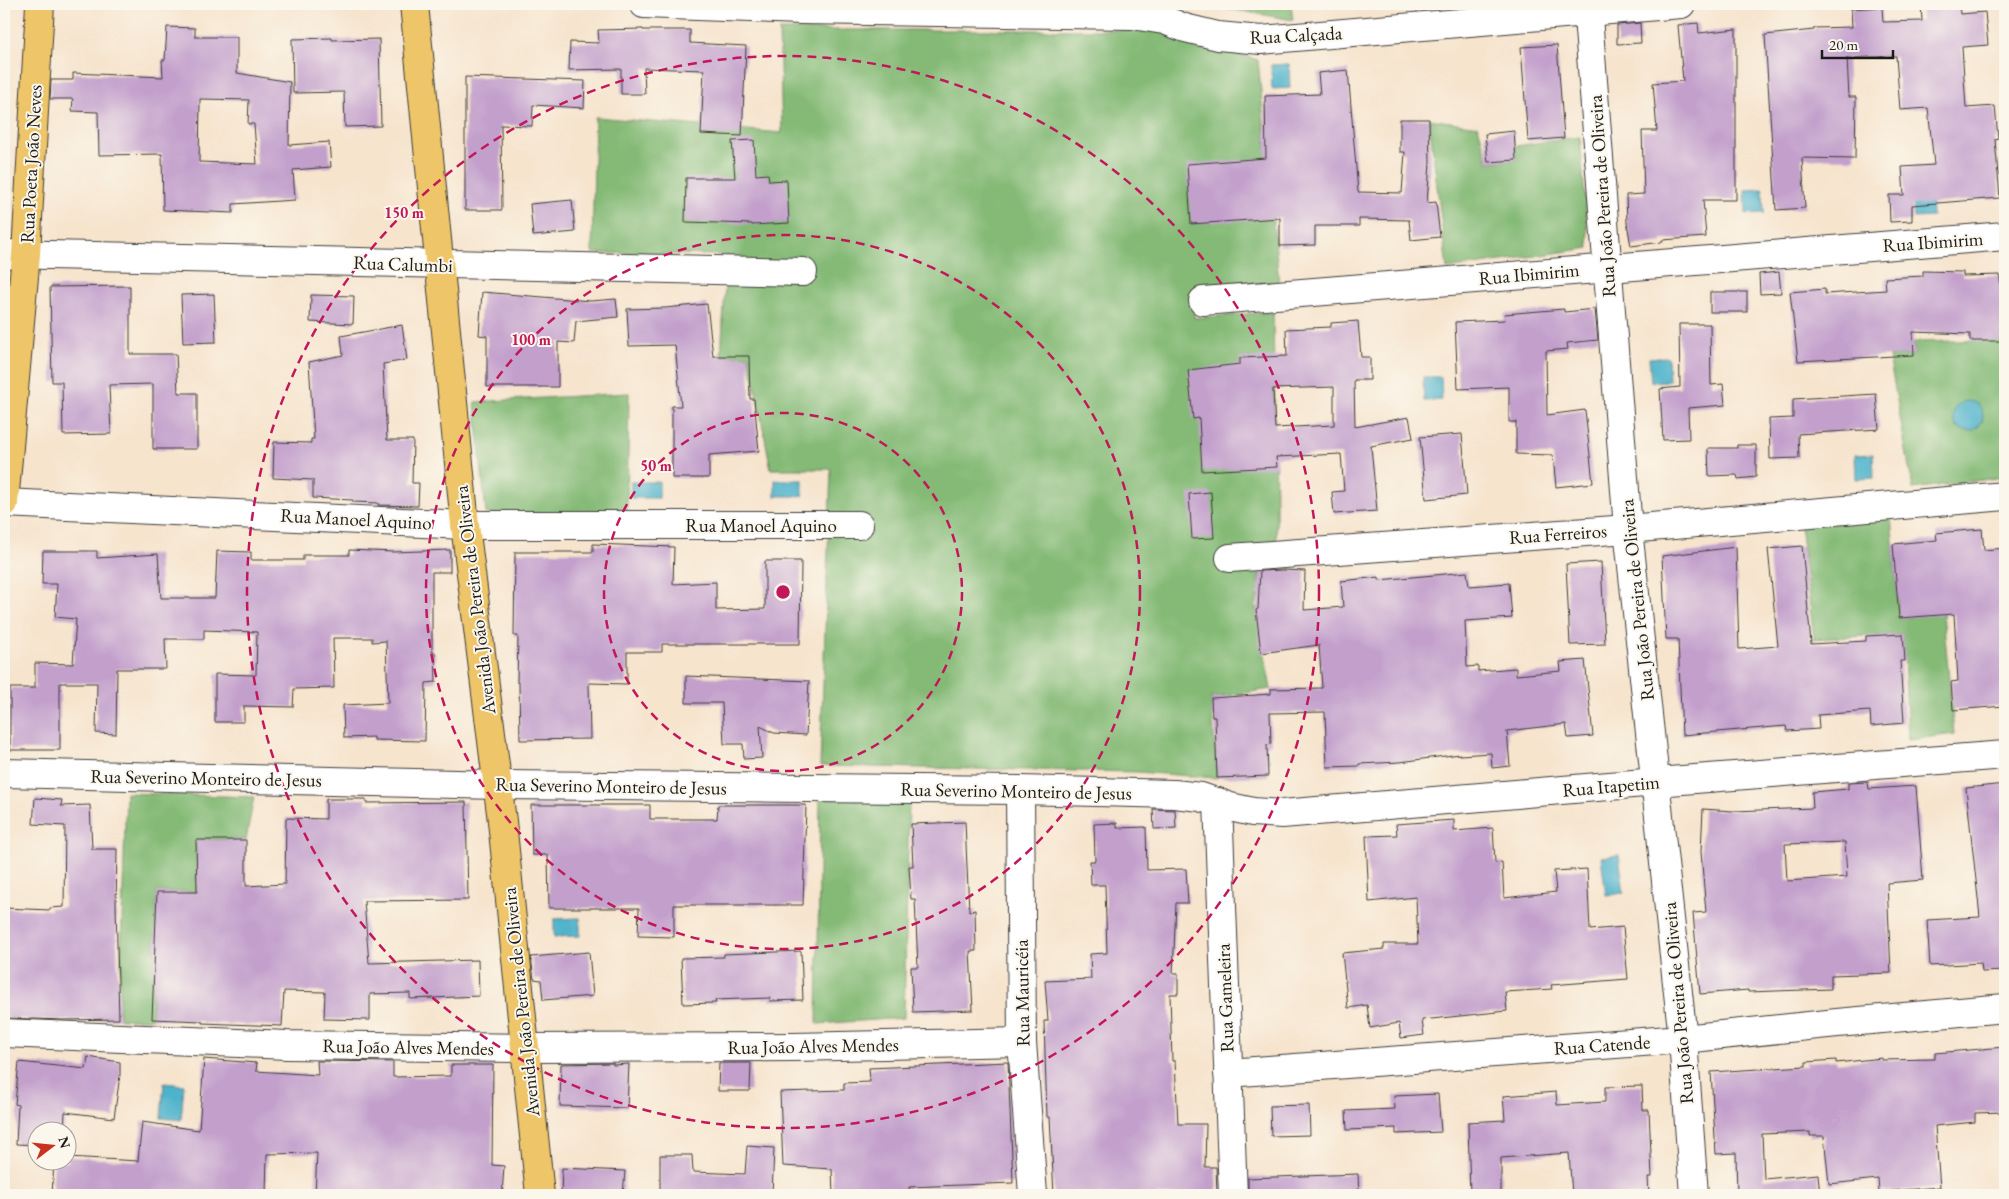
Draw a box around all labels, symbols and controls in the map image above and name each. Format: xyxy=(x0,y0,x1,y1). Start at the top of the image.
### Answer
street label: Rua Calçada xyxy=(1249,20,1343,50)
scale bar xyxy=(1822,28,1893,60)
text: 20 m xyxy=(1829,35,1858,54)
street label: Rua Poeta João Neves xyxy=(14,84,48,244)
street label: Rua João Pereira de Oliveira xyxy=(1582,94,1622,298)
text: 150 m xyxy=(384,203,424,222)
street label: Rua Ibimirim xyxy=(1882,226,1984,258)
street label: Rua Calumbi xyxy=(353,250,454,278)
street label: Rua Ibimirim xyxy=(1478,257,1581,291)
text: 100 m xyxy=(511,330,551,349)
text: 50 m xyxy=(640,456,672,475)
street label: Avenida João Pereira de Oliveira xyxy=(448,484,502,717)
street label: Rua João Pereira de Oliveira xyxy=(1614,498,1660,702)
street label: Rua Manoel Aquino xyxy=(280,503,432,535)
street label: Rua Manoel Aquino xyxy=(685,513,837,538)
street label: Rua Ferreiros xyxy=(1508,518,1608,550)
centre of rings xyxy=(774,583,792,601)
street label: Rua Severino Monteiro de Jesus xyxy=(90,763,322,793)
street label: Rua Itapetim xyxy=(1561,769,1661,803)
street label: Rua Severino Monteiro de Jesus xyxy=(495,771,727,801)
street label: Rua Severino Monteiro de Jesus xyxy=(900,776,1132,806)
street label: Avenida João Pereira de Oliveira xyxy=(496,886,546,1119)
street label: Rua João Pereira de Oliveira xyxy=(1657,901,1699,1105)
street label: Rua Mauricéia xyxy=(1009,939,1035,1047)
street label: Rua Gameleira xyxy=(1211,943,1239,1053)
street label: Rua Catende xyxy=(1553,1029,1651,1061)
street label: Rua João Alves Mendes xyxy=(727,1032,899,1060)
street label: Rua João Alves Mendes xyxy=(322,1033,494,1061)
north arrow xyxy=(28,1122,78,1172)
text: N xyxy=(54,1134,75,1151)

